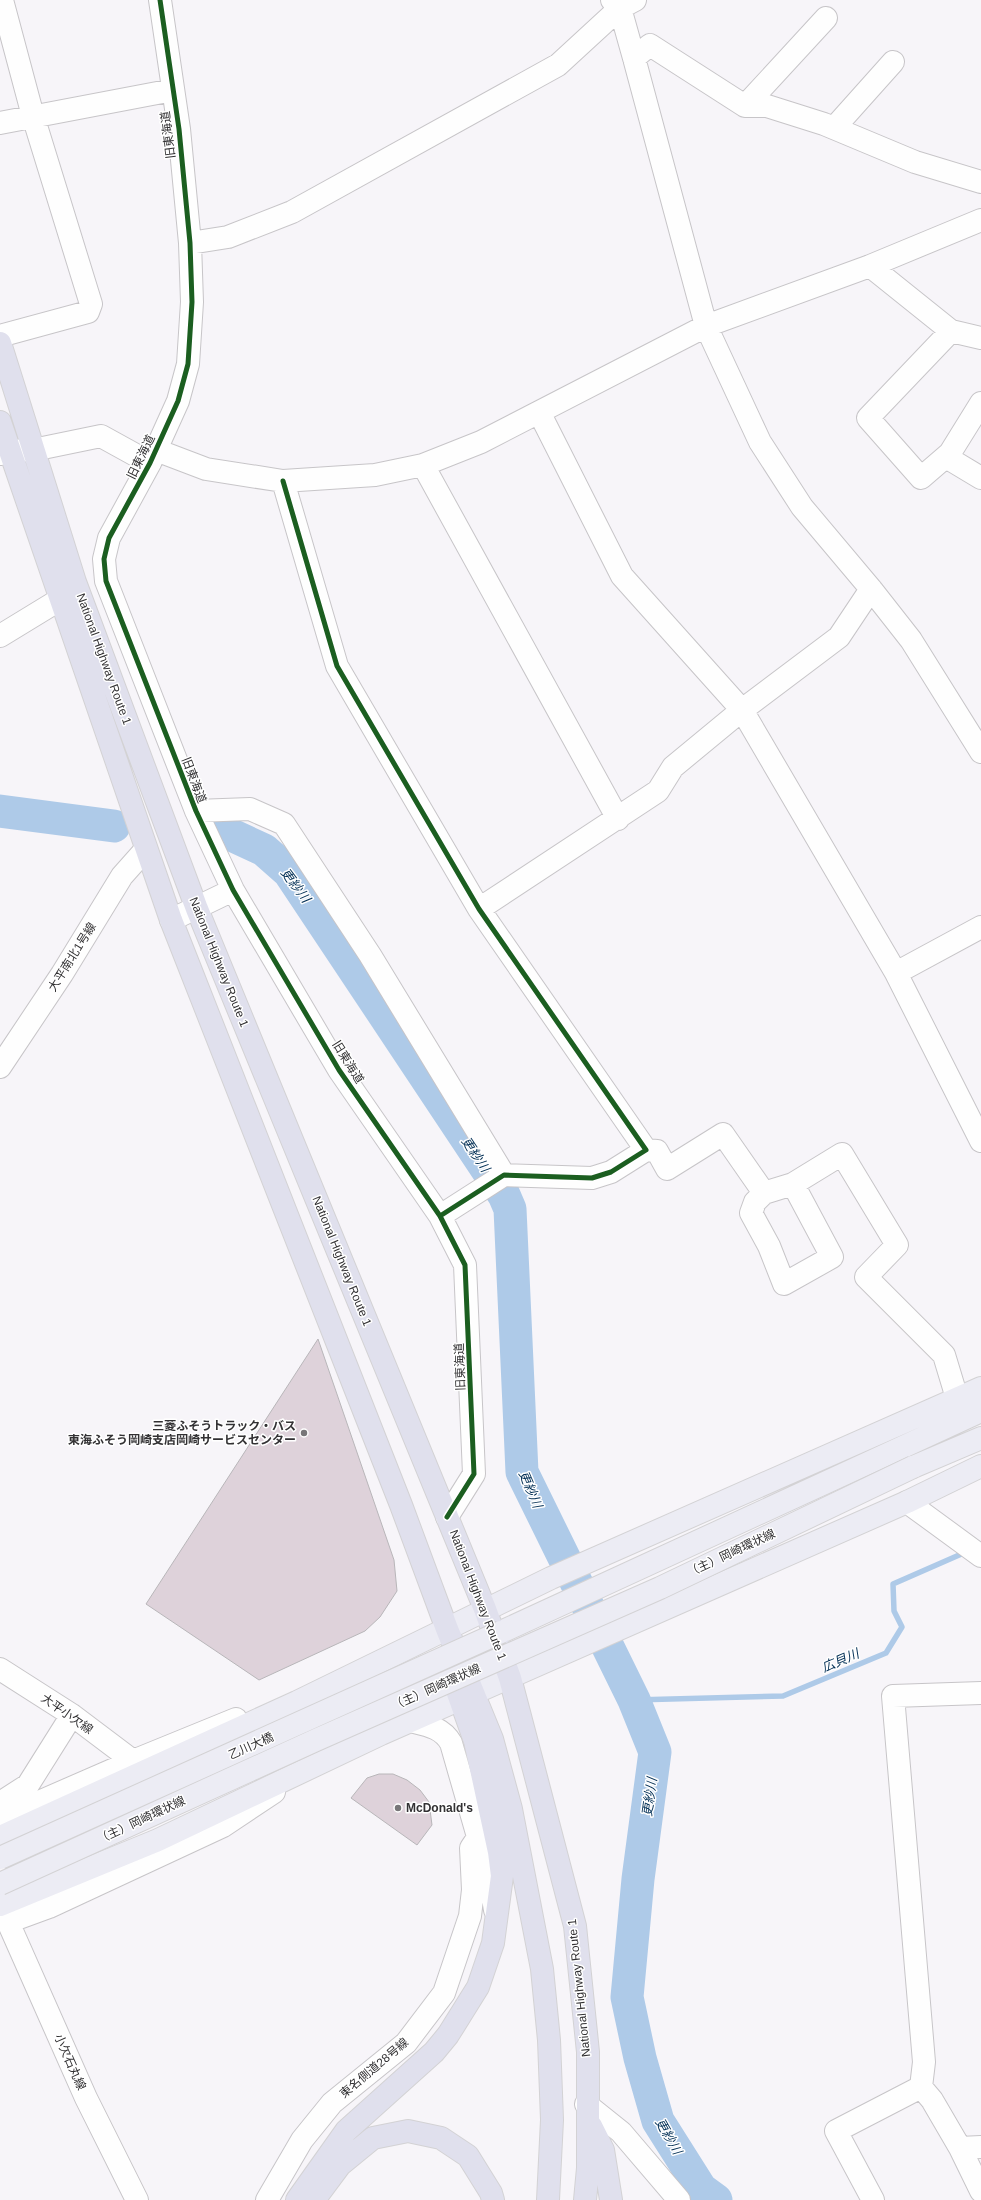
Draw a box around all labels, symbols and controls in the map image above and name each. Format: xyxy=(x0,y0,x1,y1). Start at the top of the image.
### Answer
street label: 旧東海道 xyxy=(158,110,178,160)
street label: 旧東海道 xyxy=(124,432,158,482)
street label: National Highway Route 1 xyxy=(74,591,134,727)
street label: 旧東海道 xyxy=(179,755,209,805)
water label: 更紗川 xyxy=(278,865,315,907)
street label: National Highway Route 1 xyxy=(187,895,252,1029)
street label: 大平南北1号線 xyxy=(45,920,99,994)
street label: 旧東海道 xyxy=(329,1038,367,1086)
water label: 更紗川 xyxy=(458,1134,494,1176)
street label: National Highway Route 1 xyxy=(310,1194,375,1328)
street label: 旧東海道 xyxy=(452,1343,468,1391)
place label: 三菱ふそうトラック・バス 東海ふそう岡崎支店岡崎サービスセンター xyxy=(68,1419,296,1447)
marker: 三菱ふそうトラック・バス 東海ふそう岡崎支店岡崎サービスセンター xyxy=(299,1428,309,1438)
water label: 更紗川 xyxy=(516,1468,546,1512)
street label: （主）岡崎環状線 xyxy=(685,1526,777,1580)
street label: National Highway Route 1 xyxy=(447,1528,510,1663)
water label: 広貝川 xyxy=(819,1645,863,1675)
street label: （主）岡崎環状線 xyxy=(389,1661,483,1713)
street label: 大平小欠線 xyxy=(38,1691,96,1737)
street label: 乙川大橋 xyxy=(226,1730,276,1762)
water label: 更紗川 xyxy=(639,1775,660,1817)
street label: （主）岡崎環状線 xyxy=(95,1793,187,1847)
place label: McDonald's xyxy=(406,1801,473,1815)
marker: McDonald's xyxy=(393,1803,403,1813)
street label: National Highway Route 1 xyxy=(565,1918,593,2058)
street label: 小欠石丸線 xyxy=(51,2032,89,2092)
street label: 東名側道28号線 xyxy=(337,2035,411,2101)
water label: 更紗川 xyxy=(652,2116,686,2159)

